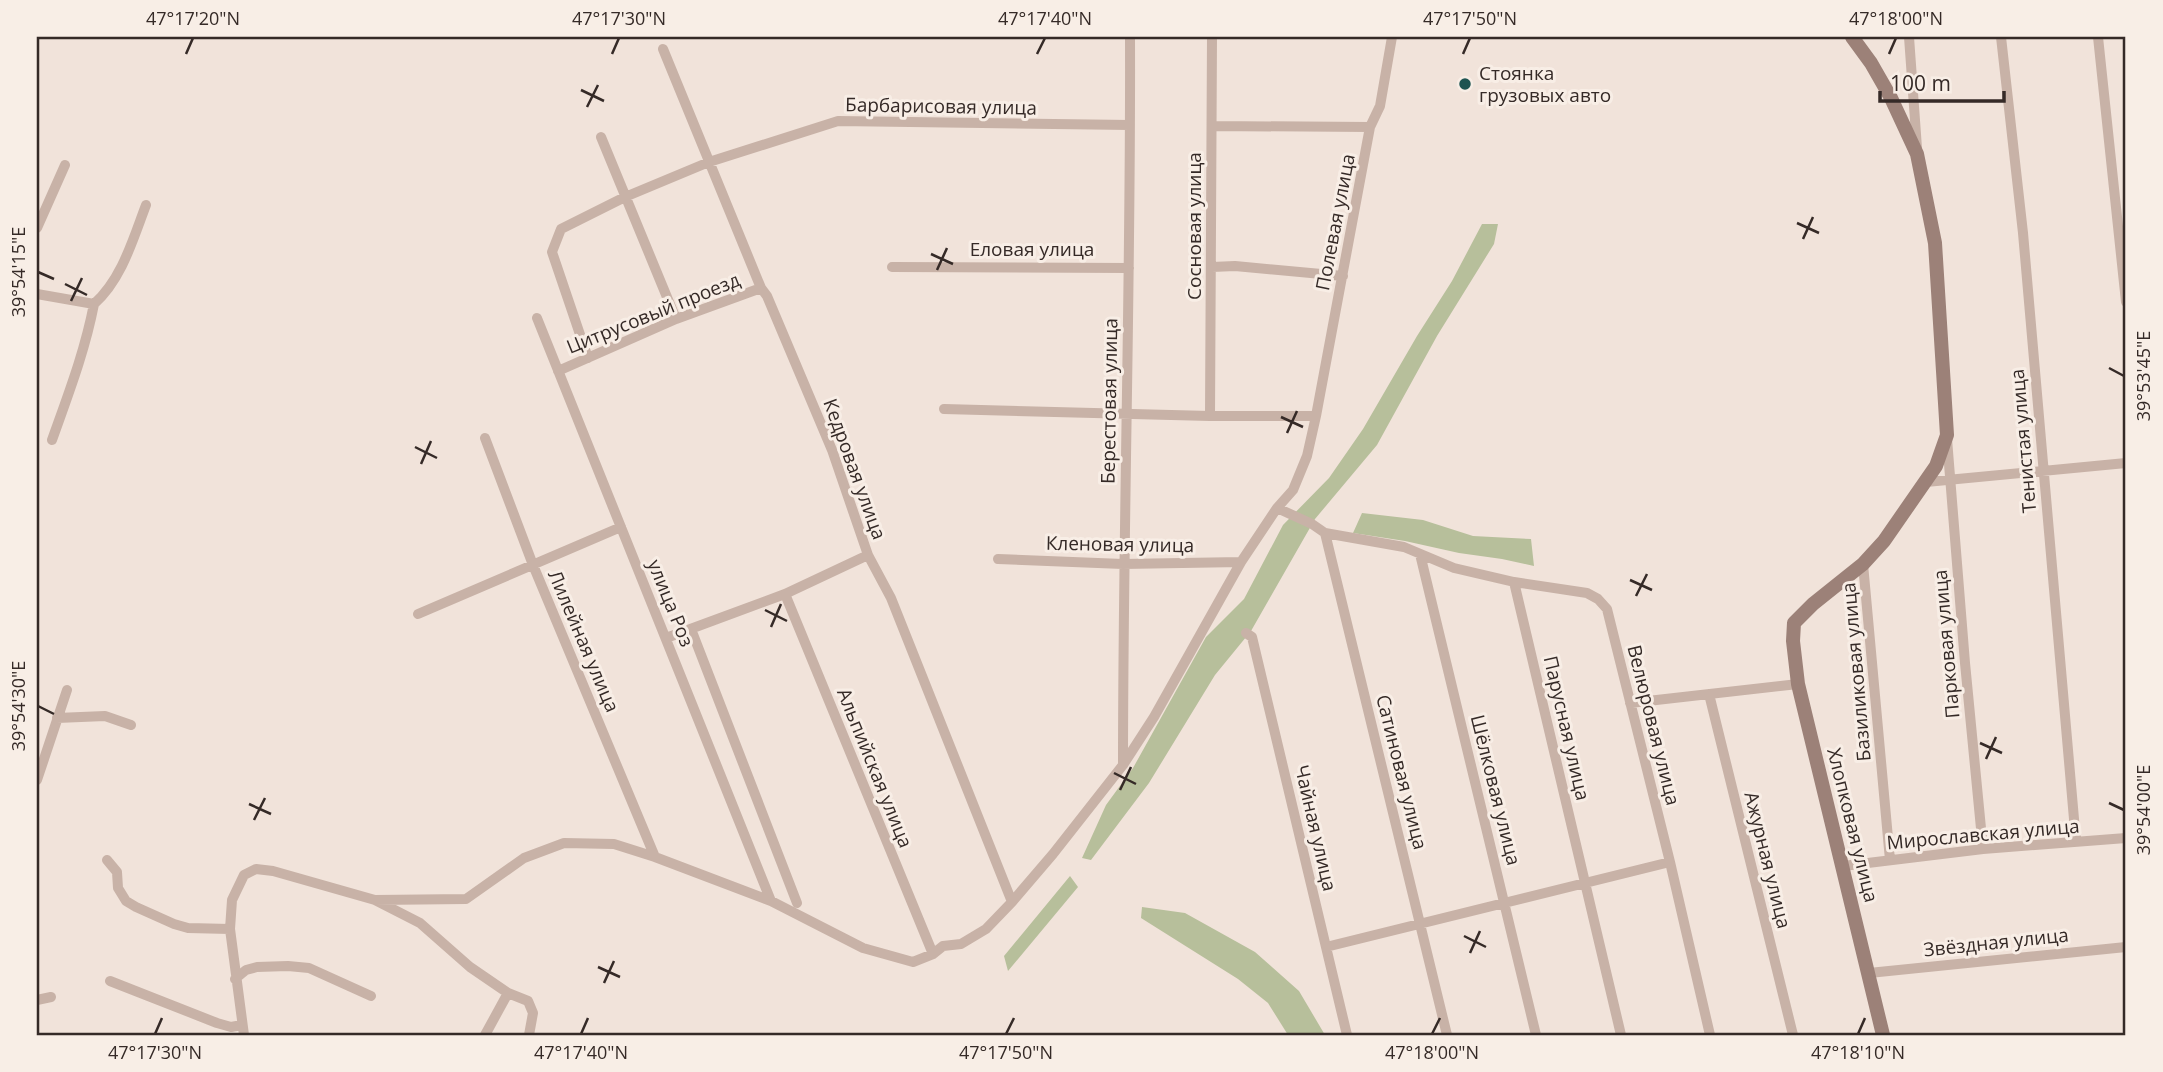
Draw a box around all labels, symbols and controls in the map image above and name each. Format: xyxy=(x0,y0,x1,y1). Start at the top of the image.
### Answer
text: 47°17'20"N xyxy=(146,6,240,30)
text: 47°17'30"N xyxy=(572,6,666,30)
text: 47°17'40"N xyxy=(998,6,1092,30)
text: 47°17'50"N xyxy=(1423,6,1517,30)
text: 47°18'00"N xyxy=(1849,6,1943,30)
place label: Стоянка грузовых авто xyxy=(1479,60,1611,108)
scale bar xyxy=(1880,60,2004,104)
text: 100 m xyxy=(1890,69,1951,97)
marker: Стоянка грузовых авто xyxy=(1457,76,1473,92)
street label: Барбарисовая улица xyxy=(845,91,1037,121)
street label: Полевая улица xyxy=(1309,151,1361,293)
street label: Сосновая улица xyxy=(1181,152,1207,300)
text: 39°54'15"E xyxy=(6,227,30,317)
street label: Еловая улица xyxy=(970,236,1094,262)
street label: Цитрусовый проезд xyxy=(562,266,744,360)
street label: Берестовая улица xyxy=(1095,318,1123,484)
text: 39°53'45"E xyxy=(2131,331,2155,421)
street label: Тенистая улица xyxy=(2004,368,2042,514)
street label: Кедровая улица xyxy=(817,395,893,543)
street label: Кленовая улица xyxy=(1046,530,1194,558)
street label: улица Роз xyxy=(642,556,700,650)
street label: Лилейная улица xyxy=(542,566,626,716)
street label: Парковая улица xyxy=(1927,569,1965,719)
street label: Базиликовая улица xyxy=(1835,581,1877,763)
street label: Велюровая улица xyxy=(1621,642,1687,808)
street label: Парусная улица xyxy=(1538,653,1596,803)
text: 39°54'30"E xyxy=(6,661,30,751)
street label: Альпийская улица xyxy=(831,684,919,852)
street label: Сатиновая улица xyxy=(1370,692,1434,852)
street label: Шёлковая улица xyxy=(1465,712,1527,868)
street label: Хлопковая улица xyxy=(1821,745,1885,905)
street label: Чайная улица xyxy=(1289,762,1343,894)
text: 39°54'00"E xyxy=(2131,765,2155,855)
street label: Ажурная улица xyxy=(1738,789,1798,931)
street label: Мирославская улица xyxy=(1885,813,2081,855)
street label: Звёздная улица xyxy=(1922,921,2070,963)
text: 47°17'30"N xyxy=(108,1040,202,1064)
text: 47°17'40"N xyxy=(534,1040,628,1064)
text: 47°17'50"N xyxy=(959,1040,1053,1064)
text: 47°18'00"N xyxy=(1385,1040,1479,1064)
text: 47°18'10"N xyxy=(1811,1040,1905,1064)

